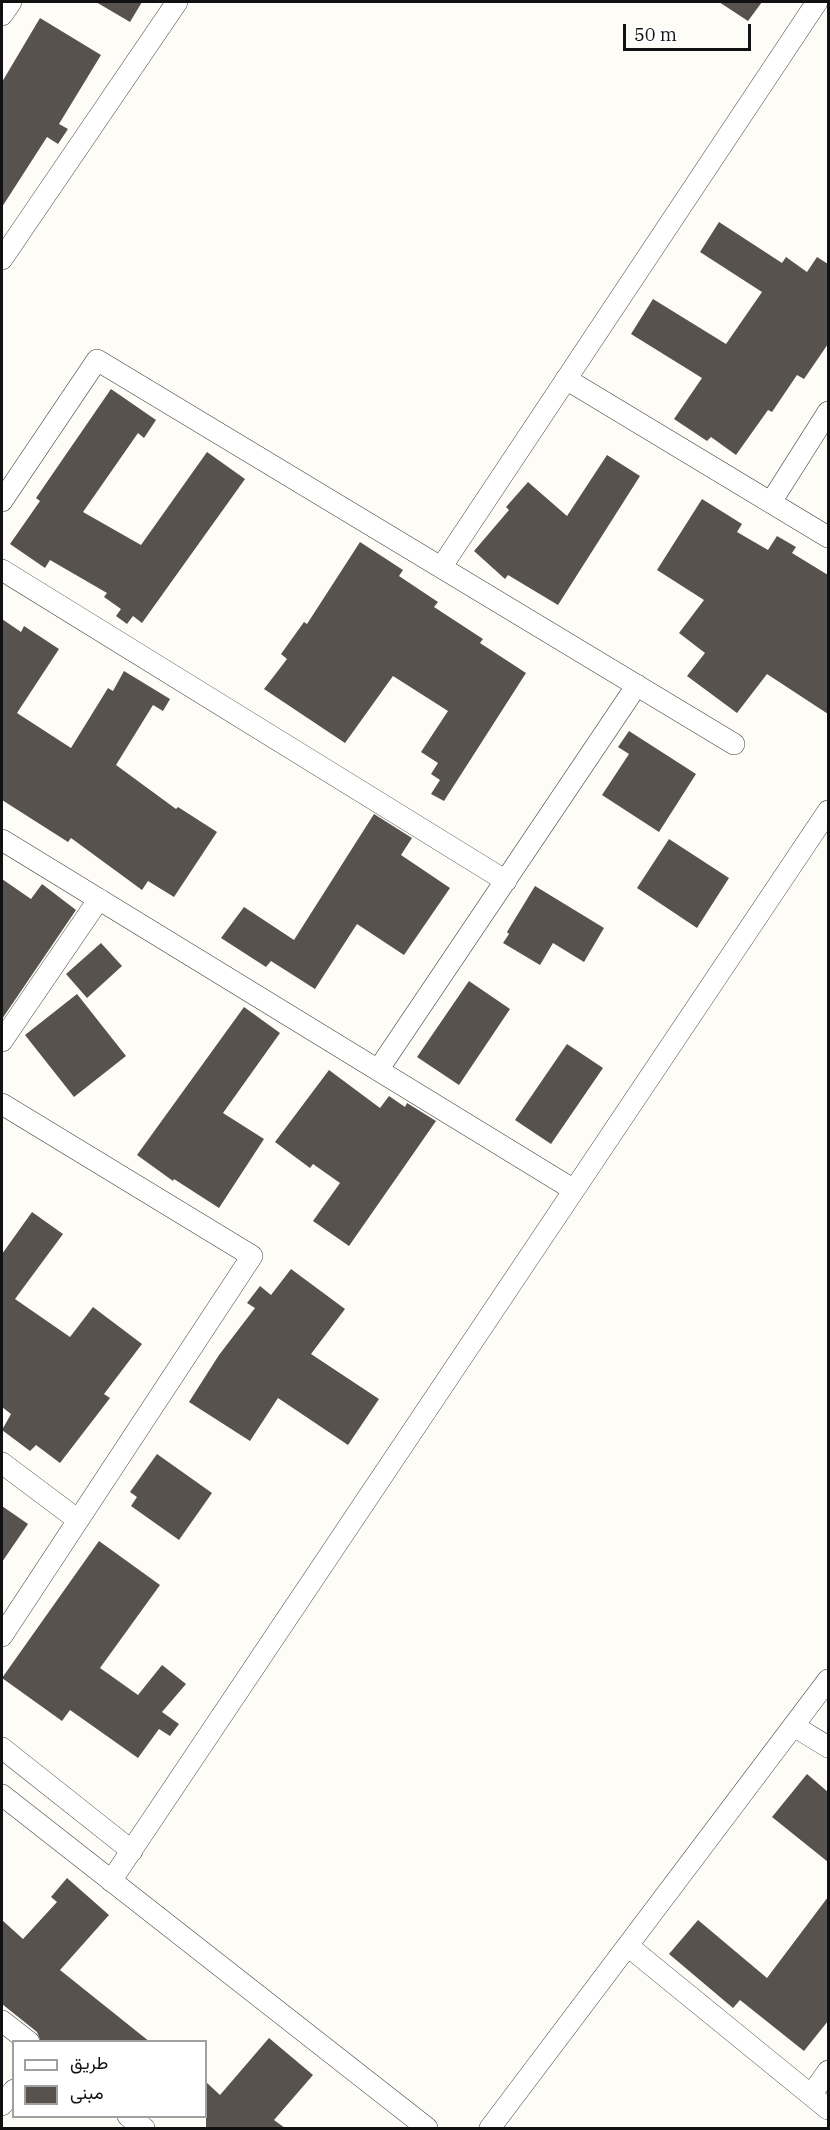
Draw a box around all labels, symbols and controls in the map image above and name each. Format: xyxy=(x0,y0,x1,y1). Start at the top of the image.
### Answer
scale bar xyxy=(626,12,754,50)
text: 50 m xyxy=(634,23,677,46)
legend xyxy=(12,2040,207,2118)
text: طريق xyxy=(70,2051,108,2074)
text: مبنى xyxy=(70,2081,104,2104)

